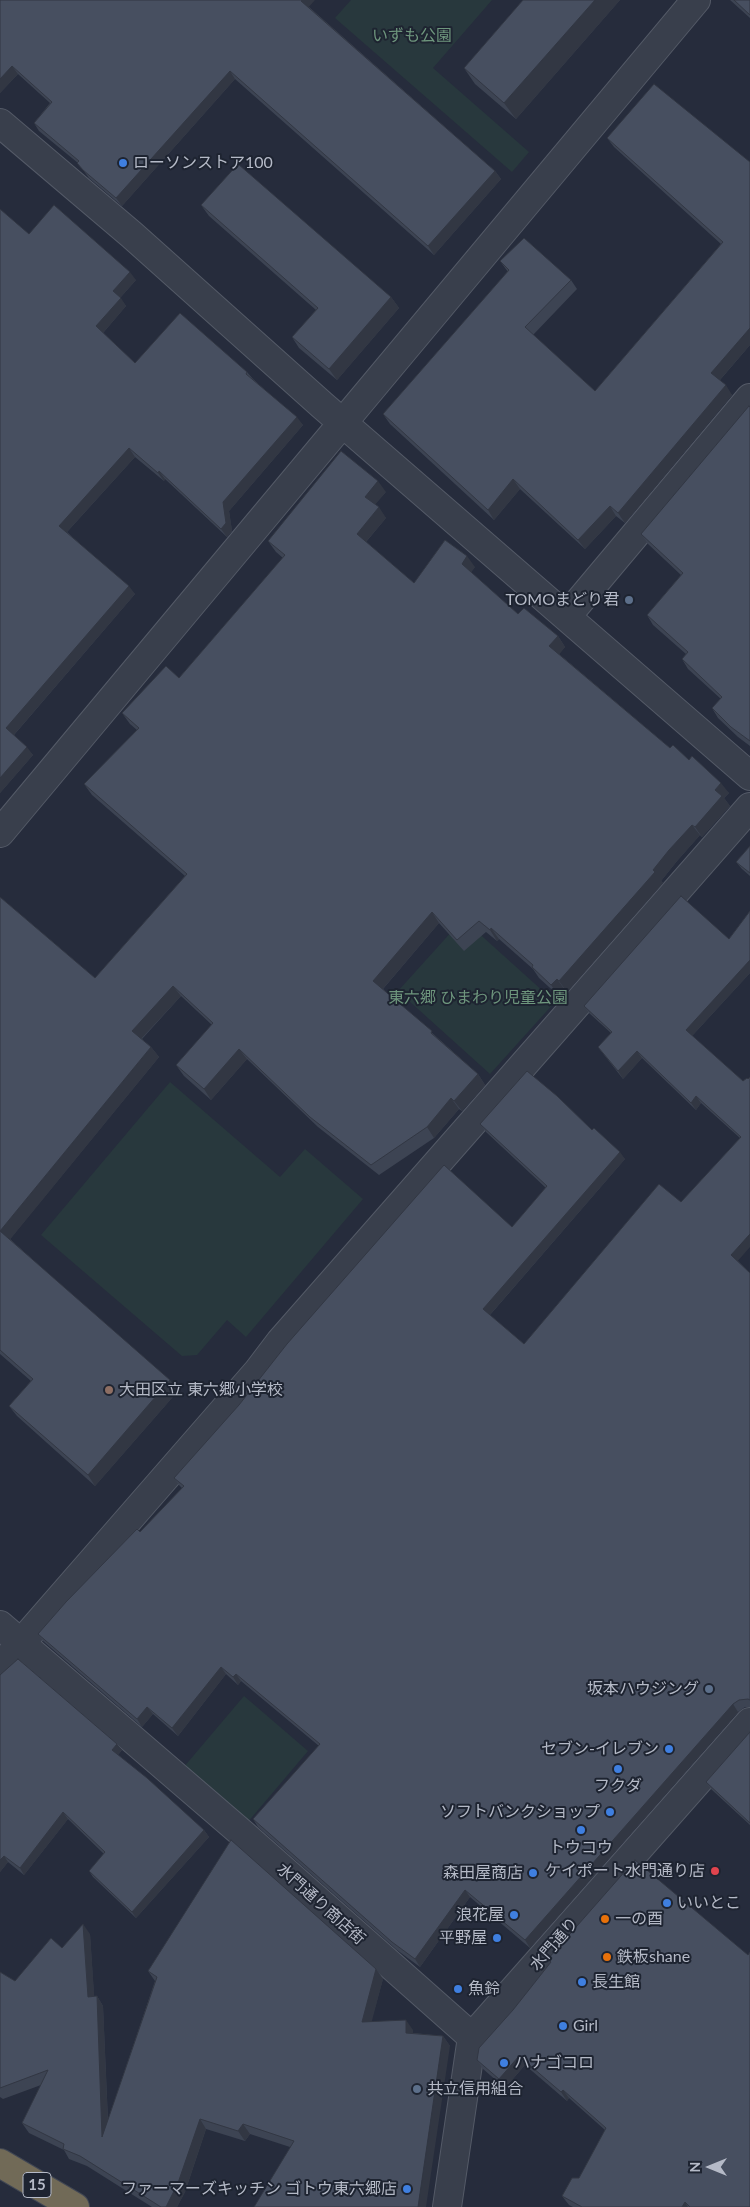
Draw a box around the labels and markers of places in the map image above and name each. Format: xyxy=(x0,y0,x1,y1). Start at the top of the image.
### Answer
place label: ローソンストア100 xyxy=(133,153,273,173)
marker: ローソンストア100 xyxy=(117,157,129,169)
place label: TOMOまどり君 xyxy=(506,590,619,610)
marker: TOMOまどり君 xyxy=(623,594,635,606)
place label: 大田区立 東六郷小学校 xyxy=(119,1380,283,1400)
marker: 大田区立 東六郷小学校 xyxy=(103,1384,115,1396)
place label: 坂本ハウジング xyxy=(587,1679,699,1699)
marker: 坂本ハウジング xyxy=(703,1683,715,1695)
place label: セブン-イレブン xyxy=(541,1739,659,1759)
marker: セブン-イレブン xyxy=(663,1743,675,1755)
marker: フクダ xyxy=(612,1763,624,1775)
place label: フクダ xyxy=(594,1776,642,1796)
place label: ソフトバンクショップ xyxy=(440,1802,600,1822)
marker: ソフトバンクショップ xyxy=(604,1806,616,1818)
marker: トウコウ xyxy=(575,1824,587,1836)
place label: トウコウ xyxy=(549,1838,613,1858)
place label: ケイポート水門通り店 xyxy=(545,1861,705,1881)
place label: 森田屋商店 xyxy=(443,1863,523,1883)
marker: ケイポート水門通り店 xyxy=(709,1865,721,1877)
marker: 森田屋商店 xyxy=(527,1867,539,1879)
place label: いいとこ xyxy=(677,1893,741,1913)
marker: いいとこ xyxy=(661,1897,673,1909)
place label: 浪花屋 xyxy=(456,1905,504,1925)
marker: 浪花屋 xyxy=(508,1909,520,1921)
place label: 一の酉 xyxy=(615,1909,663,1929)
marker: 一の酉 xyxy=(599,1913,611,1925)
place label: 平野屋 xyxy=(439,1928,487,1948)
marker: 平野屋 xyxy=(491,1932,503,1944)
place label: 鉄板shane xyxy=(617,1947,690,1967)
marker: 鉄板shane xyxy=(601,1951,613,1963)
place label: 長生館 xyxy=(592,1972,640,1992)
marker: 長生館 xyxy=(576,1976,588,1988)
place label: 魚鈴 xyxy=(468,1979,500,1999)
marker: 魚鈴 xyxy=(452,1983,464,1995)
place label: Girl xyxy=(573,2016,598,2036)
marker: Girl xyxy=(557,2020,569,2032)
place label: ハナゴコロ xyxy=(514,2053,594,2073)
marker: ハナゴコロ xyxy=(498,2057,510,2069)
place label: 共立信用組合 xyxy=(427,2079,523,2099)
marker: 共立信用組合 xyxy=(411,2083,423,2095)
place label: ファーマーズキッチン ゴトウ東六郷店 xyxy=(121,2179,397,2199)
marker: ファーマーズキッチン ゴトウ東六郷店 xyxy=(401,2183,413,2195)

